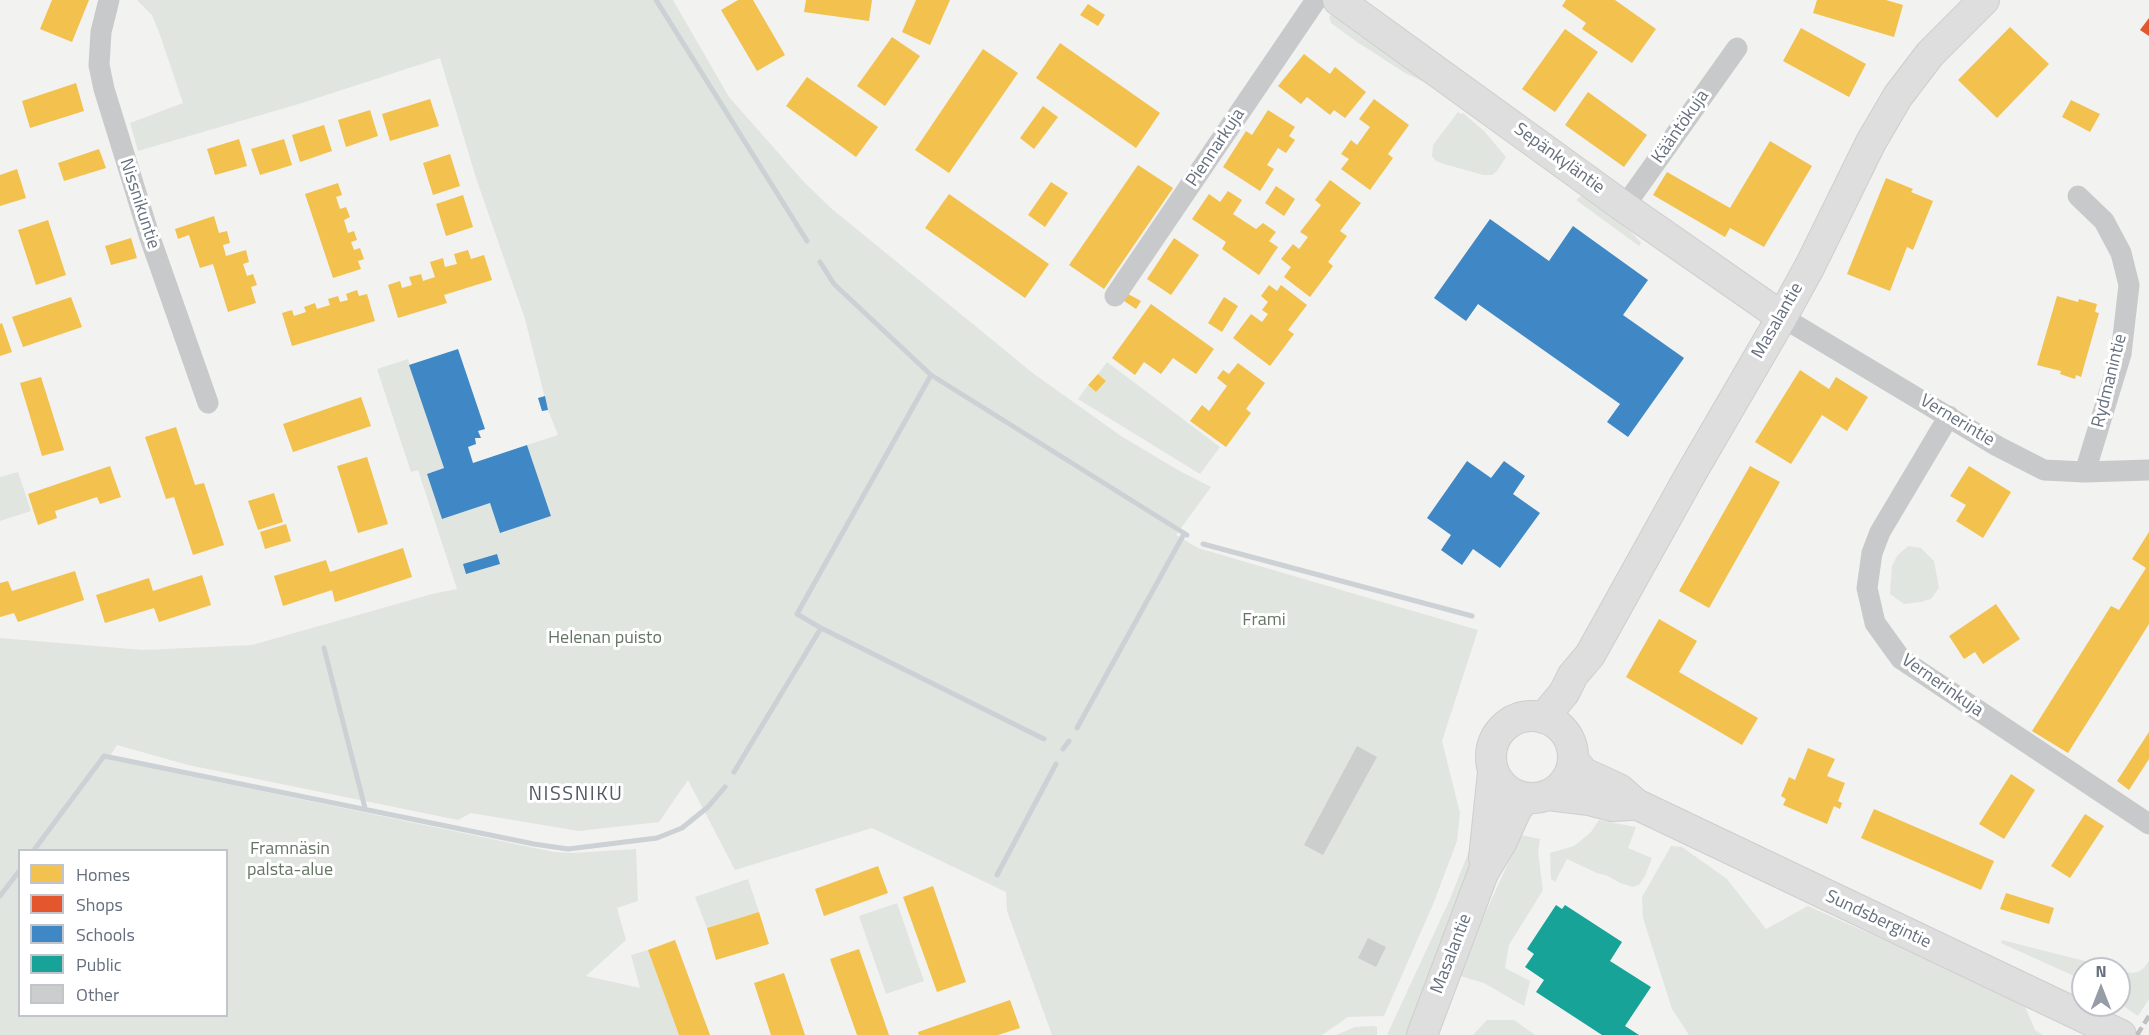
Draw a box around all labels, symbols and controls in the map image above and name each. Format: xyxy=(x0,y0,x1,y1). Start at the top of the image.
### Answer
street label: Kääntökuja xyxy=(1648,86,1714,168)
street label: Piennarkuja xyxy=(1182,105,1250,191)
street label: Sepänkyläntie xyxy=(1510,119,1608,199)
street label: Nissnikuntie xyxy=(114,156,164,252)
street label: Masalantie xyxy=(1748,279,1808,363)
street label: Rydmanintie xyxy=(2088,332,2132,430)
street label: Vernerintie xyxy=(1916,390,1998,452)
park label: Frami xyxy=(1242,610,1286,632)
park label: Helenan puisto xyxy=(548,628,662,650)
street label: Vernerinkuja xyxy=(1897,650,1987,722)
district label: NISSNIKU xyxy=(529,783,623,807)
park label: Framnäsin palsta-alue xyxy=(247,839,333,882)
legend xyxy=(18,849,228,1017)
text: Homes xyxy=(76,861,130,888)
street label: Sundsbergintie xyxy=(1822,886,1934,954)
text: Shops xyxy=(76,891,123,918)
street label: Masalantie xyxy=(1427,911,1477,997)
text: Schools xyxy=(76,921,135,948)
text: Public xyxy=(76,951,122,978)
north arrow xyxy=(2071,957,2131,1017)
text: N xyxy=(2095,959,2107,983)
text: Other xyxy=(76,981,119,1008)

